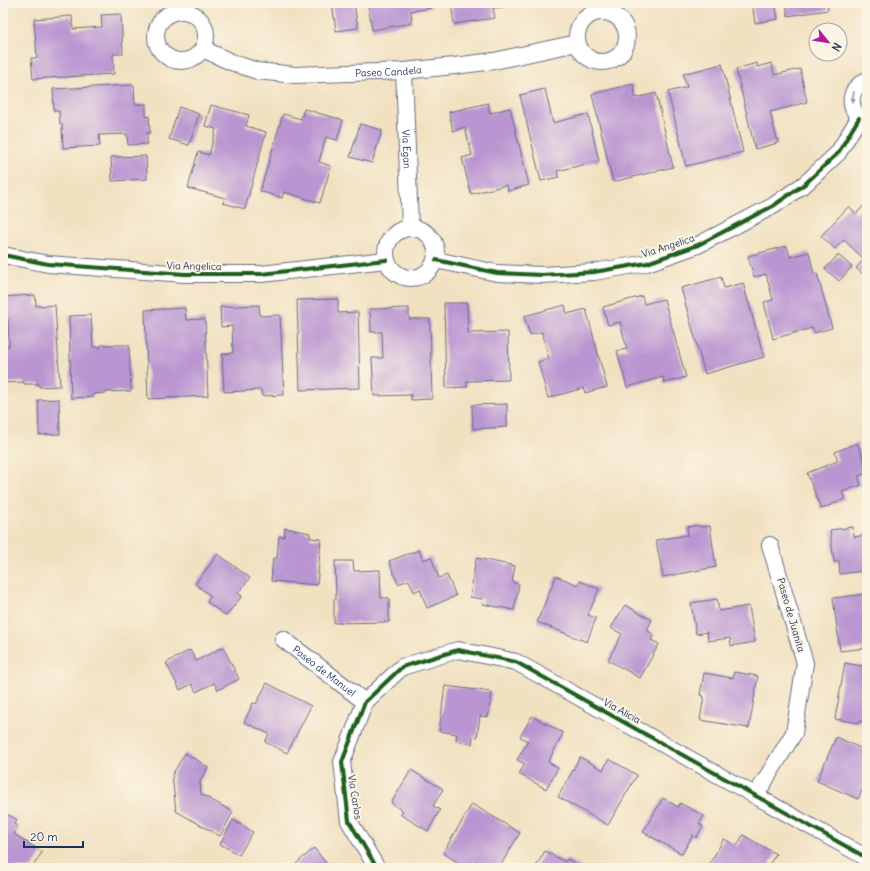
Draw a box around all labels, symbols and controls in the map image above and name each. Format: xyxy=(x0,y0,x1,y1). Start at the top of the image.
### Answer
north arrow xyxy=(808,22,848,62)
text: N xyxy=(829,40,845,54)
street label: Paseo Candela xyxy=(355,63,423,79)
one-way arrow xyxy=(850,91,856,103)
street label: Via Egan xyxy=(400,129,414,169)
street label: Via Angelica xyxy=(640,231,696,261)
street label: Via Angelica xyxy=(166,259,222,273)
street label: Paseo de Juanita xyxy=(774,576,808,654)
street label: Paseo de Manuel xyxy=(290,642,358,699)
street label: Via Alicia xyxy=(601,695,643,727)
street label: Via Carlos xyxy=(345,774,365,821)
scale bar xyxy=(24,823,83,849)
text: 20 m xyxy=(30,829,58,844)

